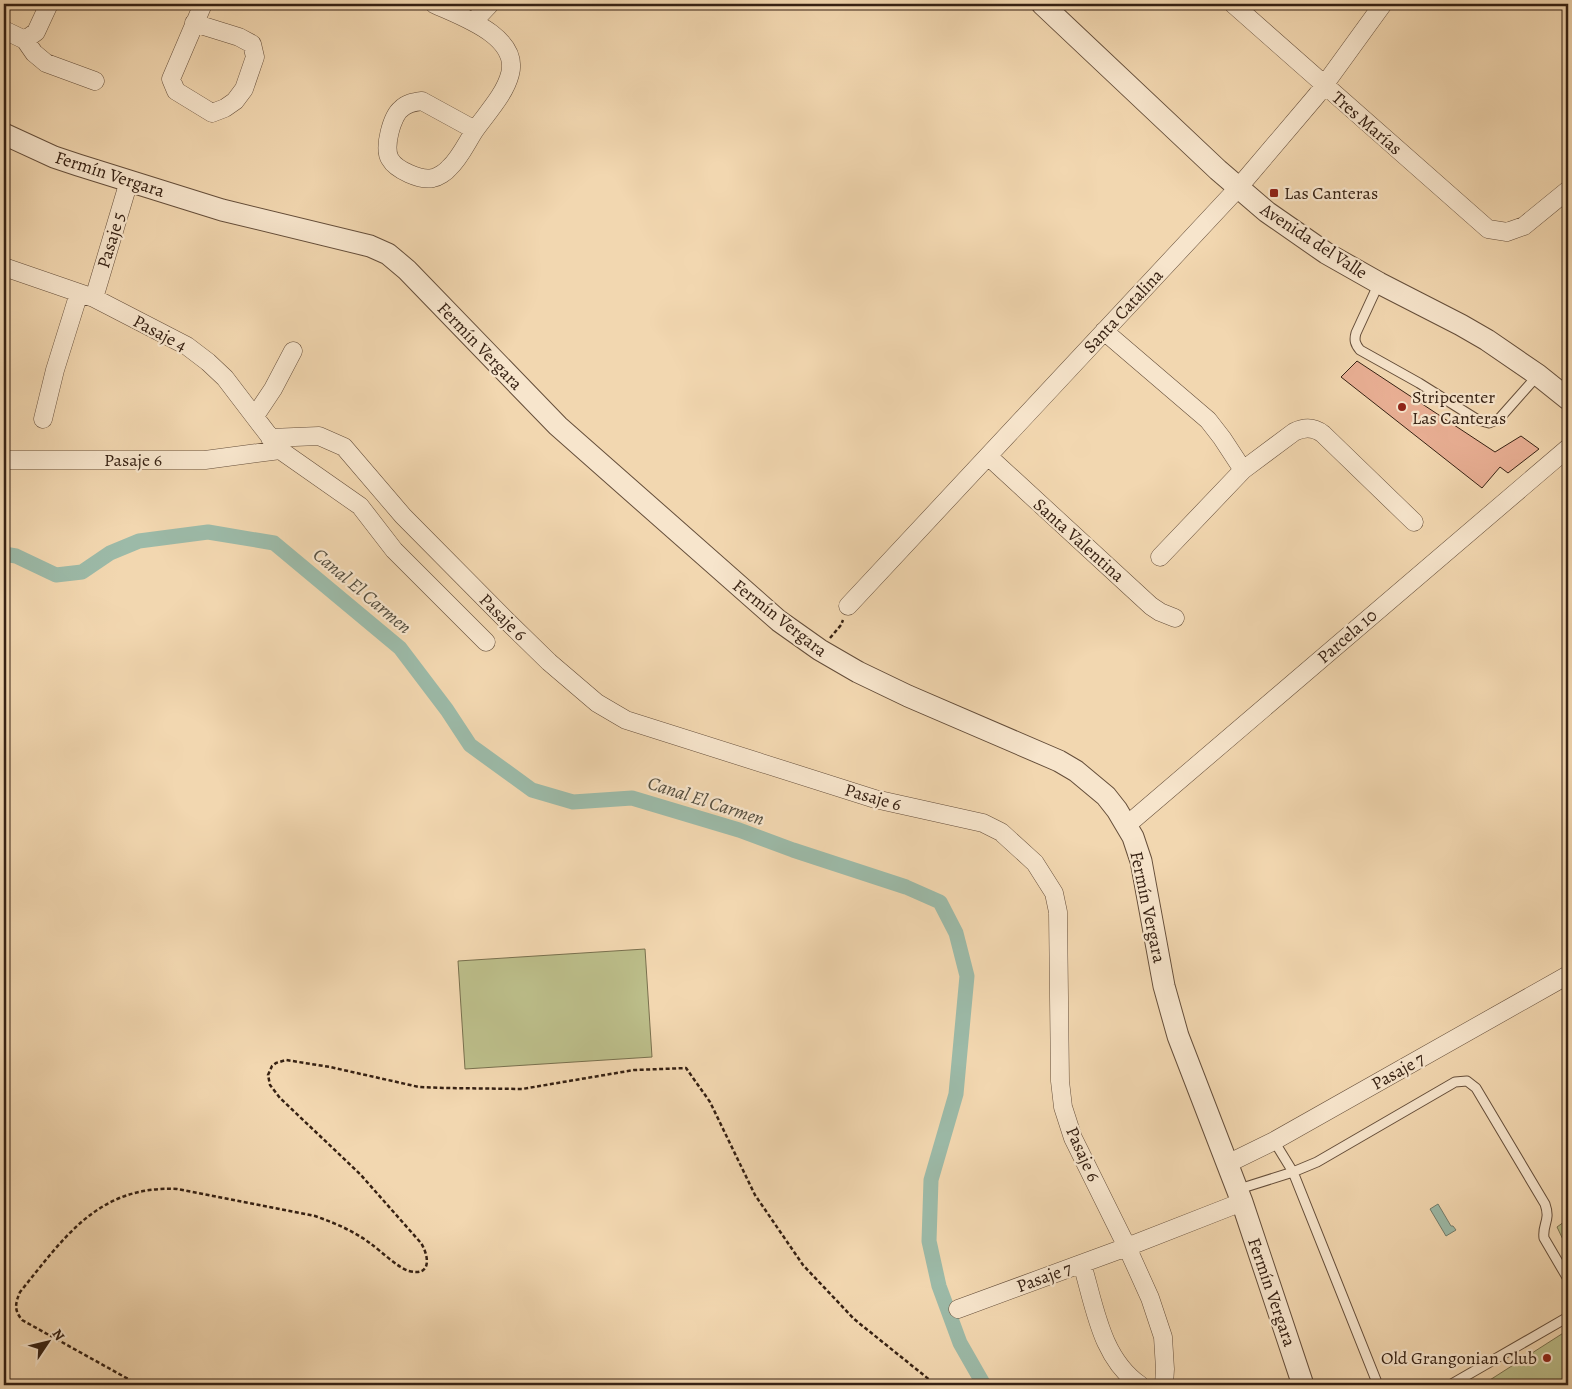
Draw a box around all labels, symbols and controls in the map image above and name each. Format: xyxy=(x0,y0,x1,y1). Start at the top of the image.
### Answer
street label: Tres Marías xyxy=(1327,86,1407,160)
street label: Fermín Vergara xyxy=(52,145,168,203)
place label: Las Canteras xyxy=(1284,181,1378,205)
marker: Las Canteras xyxy=(1268,187,1280,199)
street label: Avenida del Valle xyxy=(1255,197,1372,285)
street label: Pasaje 5 xyxy=(91,209,131,271)
street label: Santa Catalina xyxy=(1078,263,1169,358)
street label: Fermín Vergara xyxy=(432,297,529,396)
street label: Pasaje 4 xyxy=(129,309,191,357)
place label: Stripcenter Las Canteras xyxy=(1412,385,1506,430)
marker: Stripcenter Las Canteras xyxy=(1396,401,1408,413)
street label: Pasaje 6 xyxy=(104,448,162,472)
street label: Santa Valentina xyxy=(1028,493,1130,588)
water label: Canal El Carmen xyxy=(307,542,417,640)
street label: Fermín Vergara xyxy=(728,574,833,663)
street label: Pasaje 6 xyxy=(474,588,532,646)
street label: Parcela 10 xyxy=(1312,603,1382,669)
water label: Canal El Carmen xyxy=(644,770,768,832)
street label: Pasaje 6 xyxy=(842,777,904,817)
street label: Fermín Vergara xyxy=(1124,849,1172,966)
street label: Pasaje 7 xyxy=(1367,1046,1429,1095)
street label: Pasaje 6 xyxy=(1060,1123,1106,1185)
street label: Fermín Vergara xyxy=(1242,1234,1302,1350)
street label: Pasaje 7 xyxy=(1013,1256,1075,1298)
north arrow xyxy=(22,1316,72,1366)
text: N xyxy=(48,1325,69,1344)
place label: Old Grangonian Club xyxy=(1381,1346,1537,1370)
marker: Old Grangonian Club xyxy=(1541,1352,1553,1364)

